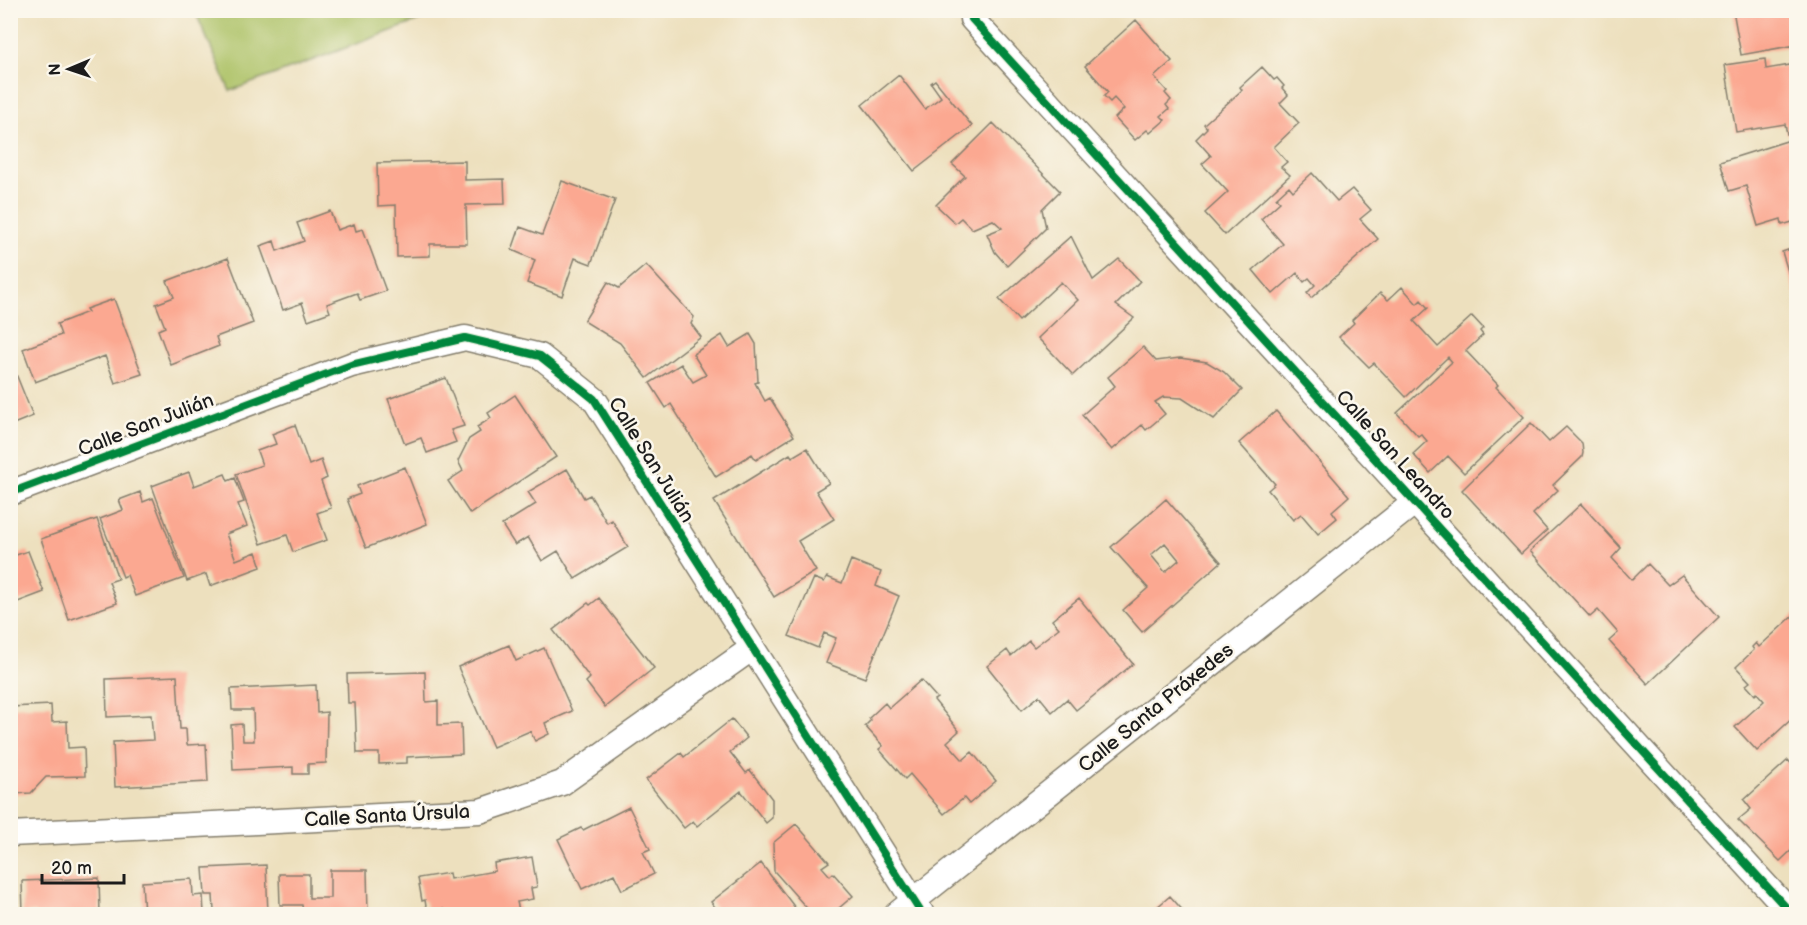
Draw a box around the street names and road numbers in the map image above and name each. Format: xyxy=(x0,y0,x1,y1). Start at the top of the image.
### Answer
street label: Calle San Leandro xyxy=(1330,385,1460,525)
street label: Calle San Julián xyxy=(75,388,217,462)
street label: Calle San Julián xyxy=(603,393,699,527)
street label: Calle Santa Práxedes xyxy=(1074,638,1239,778)
street label: Calle Santa Úrsula xyxy=(303,799,471,832)

